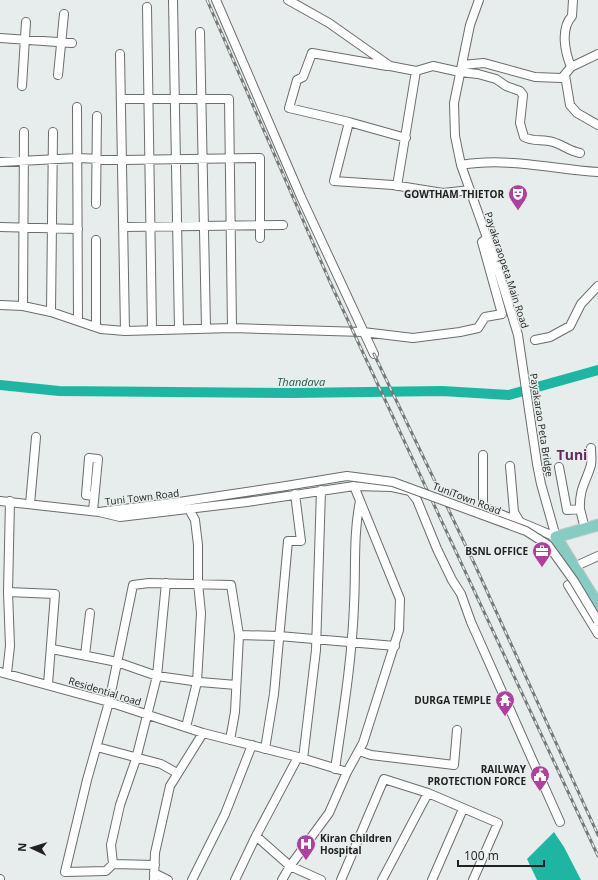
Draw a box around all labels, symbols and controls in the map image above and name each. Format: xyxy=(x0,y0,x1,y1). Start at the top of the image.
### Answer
theatre icon: GOWTHAM THIETOR xyxy=(507,183,529,211)
place label: GOWTHAM THIETOR xyxy=(404,187,504,201)
street label: Payakaraopeta Main Road xyxy=(482,210,532,330)
street label: Payakarao Peta Bridge xyxy=(527,372,557,478)
water label: Thandava xyxy=(277,374,325,389)
district label: Tuni xyxy=(557,445,587,464)
street label: TuniTown Road xyxy=(431,479,503,517)
street label: Tuni Town Road xyxy=(104,485,180,509)
office icon: BSNL OFFICE xyxy=(531,540,553,568)
place label: BSNL OFFICE xyxy=(465,544,528,558)
street label: Residential road xyxy=(67,673,143,709)
temple icon: DURGA TEMPLE xyxy=(494,689,516,717)
place label: DURGA TEMPLE xyxy=(414,693,491,707)
place label: RAILWAY PROTECTION FORCE xyxy=(428,762,527,788)
public building icon: RAILWAY PROTECTION FORCE xyxy=(529,764,551,792)
north arrow xyxy=(12,828,52,868)
place label: Kiran Children Hospital xyxy=(320,831,392,857)
hospital icon: Kiran Children Hospital xyxy=(295,833,317,861)
text: N xyxy=(14,842,29,852)
scale bar xyxy=(458,842,544,868)
text: 100 m xyxy=(464,847,499,864)

